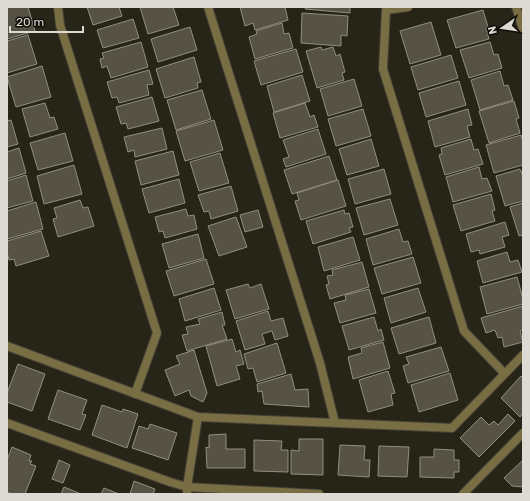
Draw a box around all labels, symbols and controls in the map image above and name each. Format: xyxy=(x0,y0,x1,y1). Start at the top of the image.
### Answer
scale bar xyxy=(10,8,83,34)
north arrow xyxy=(482,8,522,48)
text: 20 m xyxy=(16,15,44,29)
text: N xyxy=(486,25,500,35)

